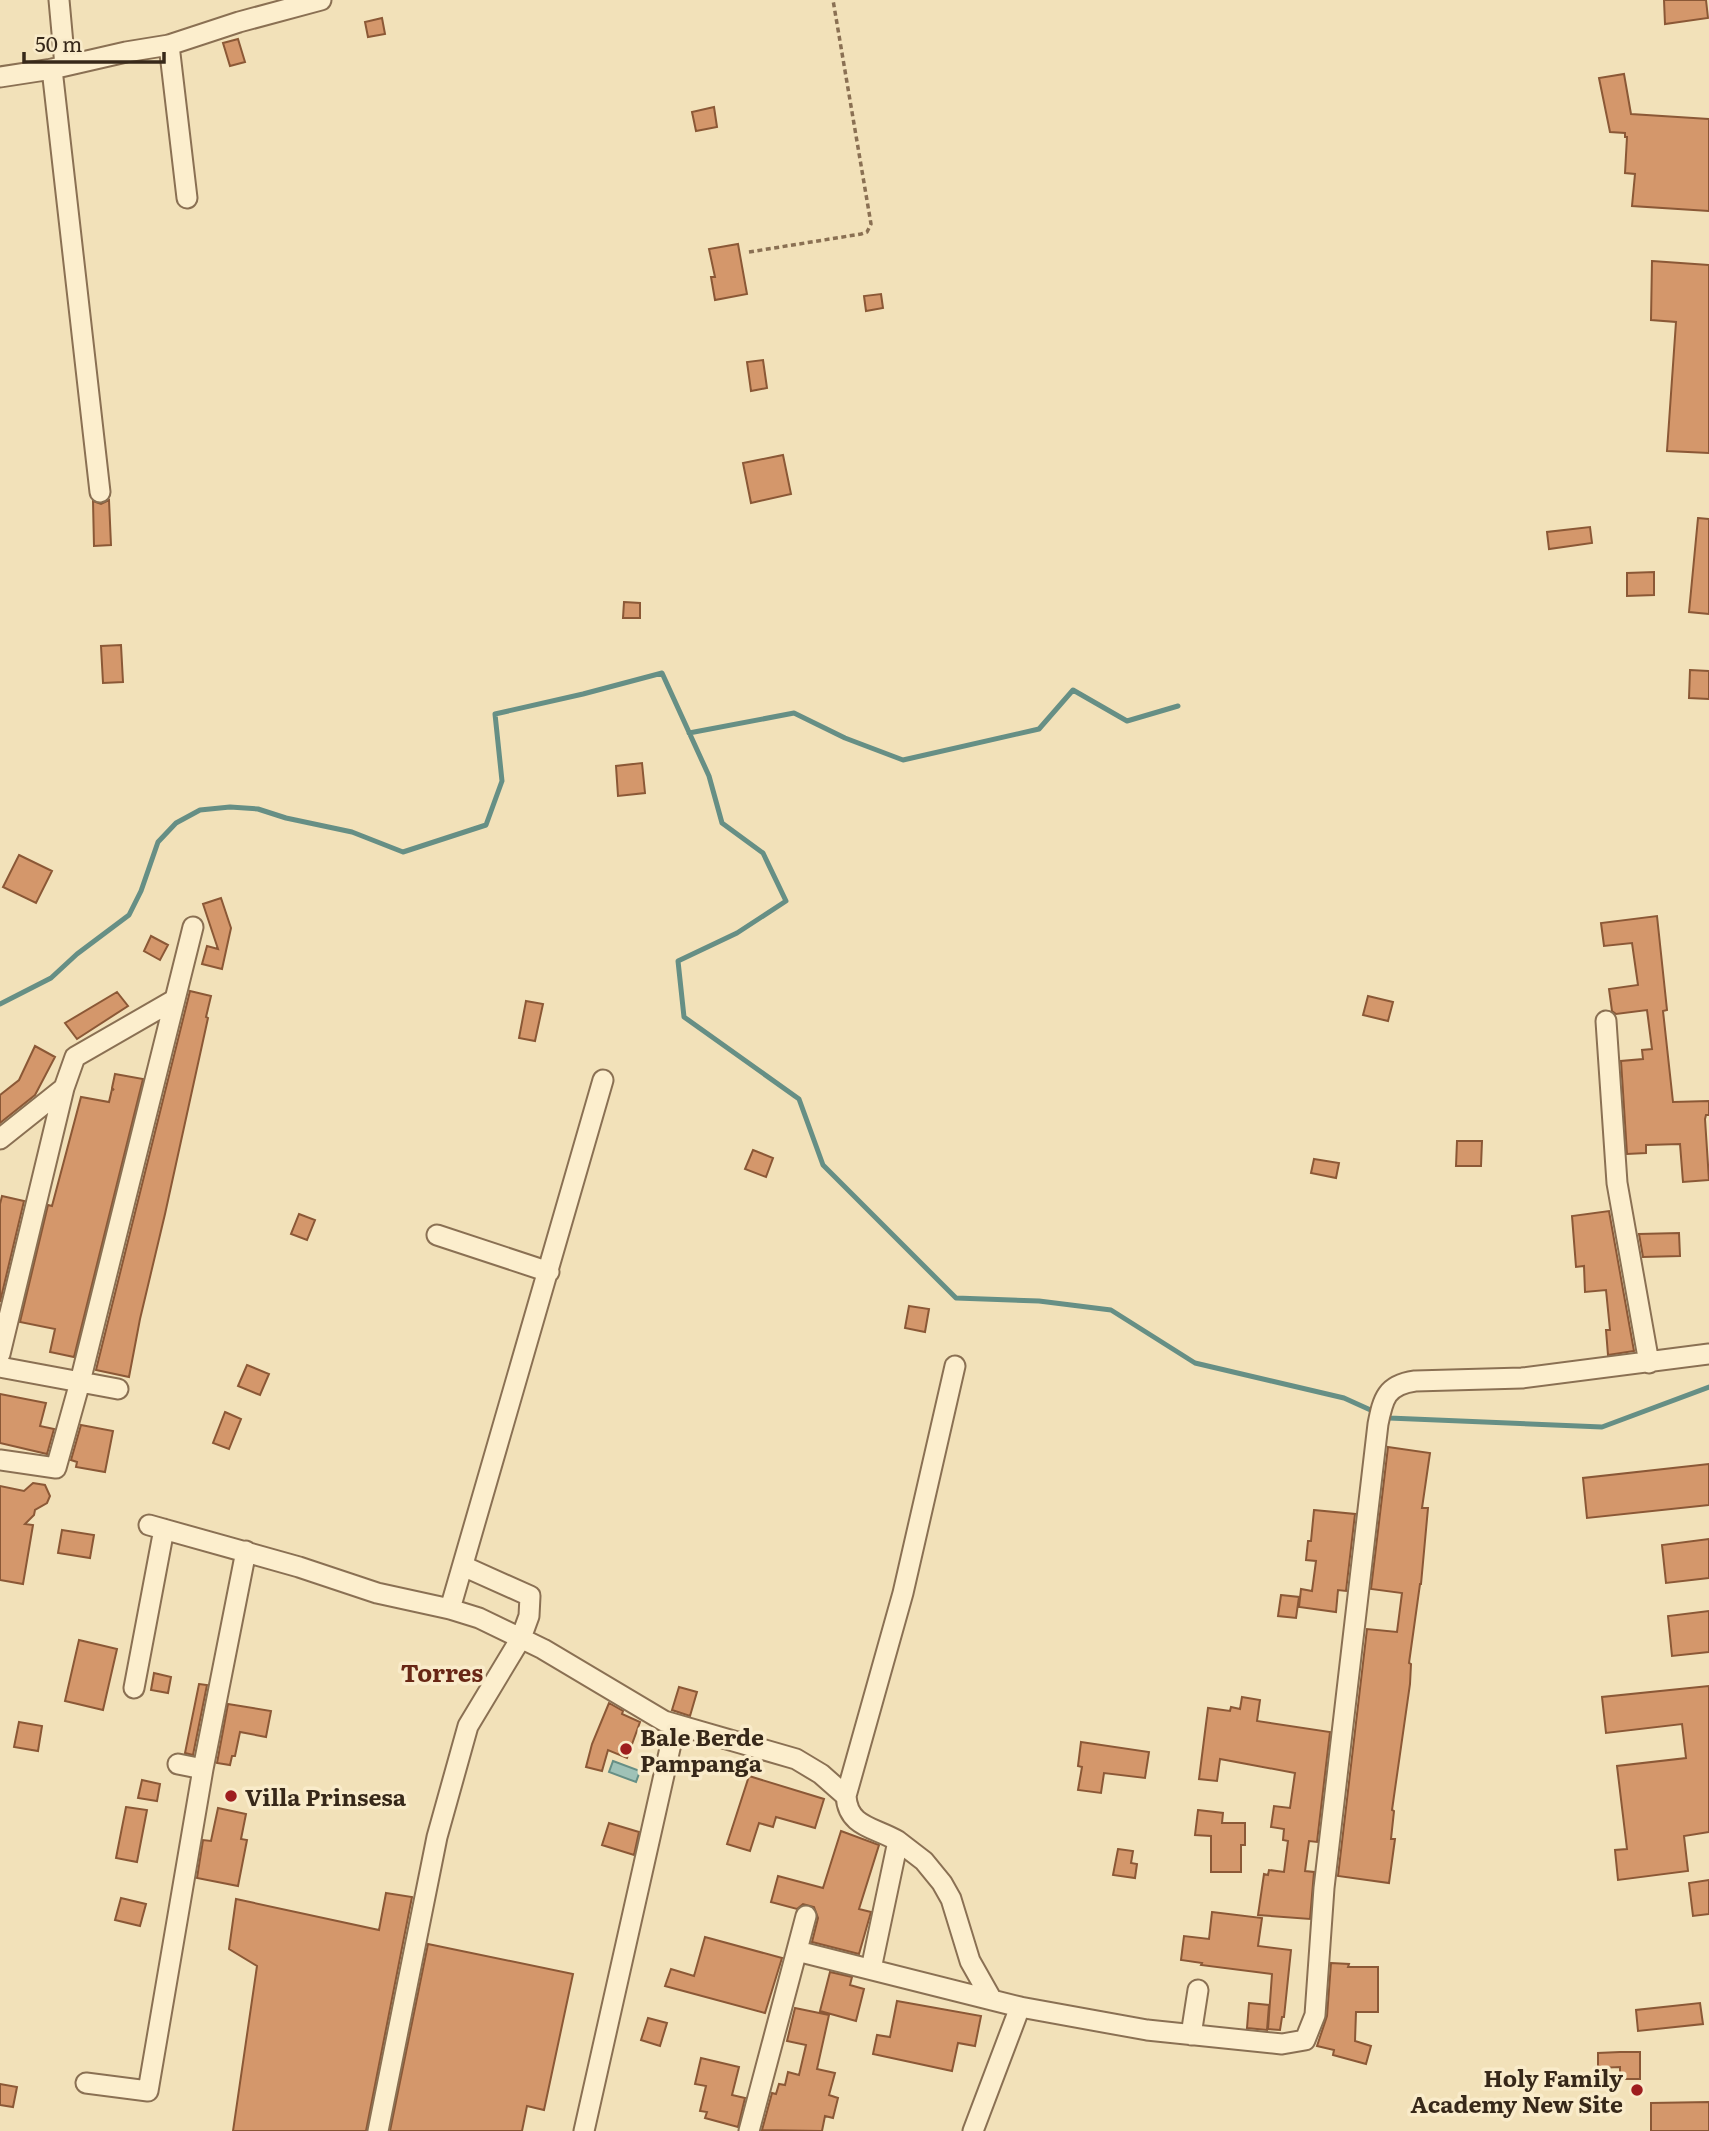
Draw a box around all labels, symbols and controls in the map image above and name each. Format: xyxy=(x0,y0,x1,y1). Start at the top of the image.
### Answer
scale bar xyxy=(24,21,164,65)
text: 50 m xyxy=(35,27,82,58)
district label: Torres xyxy=(401,1654,483,1689)
place label: Bale Berde Pampanga xyxy=(640,1719,764,1779)
marker: Bale Berde Pampanga xyxy=(618,1741,634,1757)
place label: Villa Prinsesa xyxy=(245,1779,407,1813)
marker: Villa Prinsesa xyxy=(223,1788,239,1804)
place label: Holy Family Academy New Site xyxy=(1411,2060,1623,2120)
marker: Holy Family Academy New Site xyxy=(1629,2082,1645,2098)

